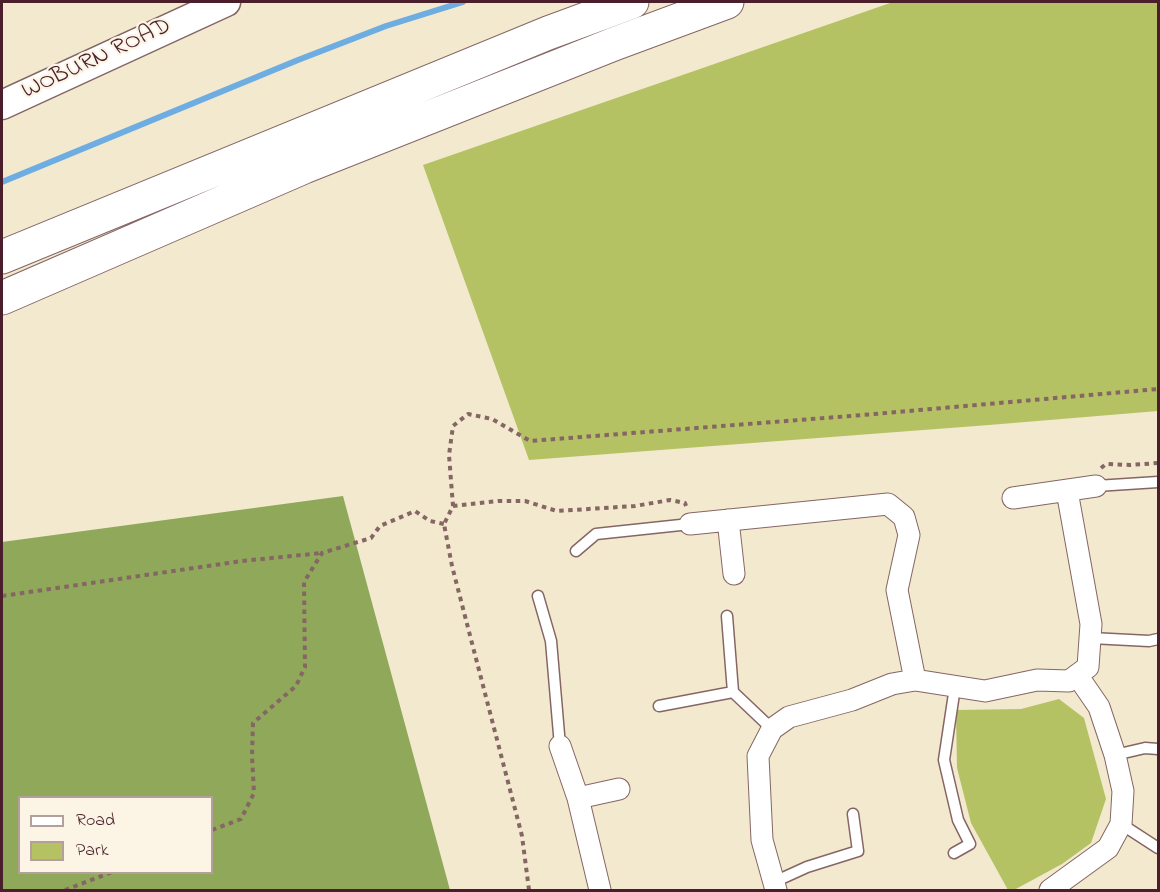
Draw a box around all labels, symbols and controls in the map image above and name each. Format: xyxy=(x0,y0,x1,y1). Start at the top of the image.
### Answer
street label: WOBURN ROAD xyxy=(18,13,176,107)
legend xyxy=(18,796,213,874)
text: Road xyxy=(76,808,115,834)
text: Park xyxy=(76,838,109,864)

